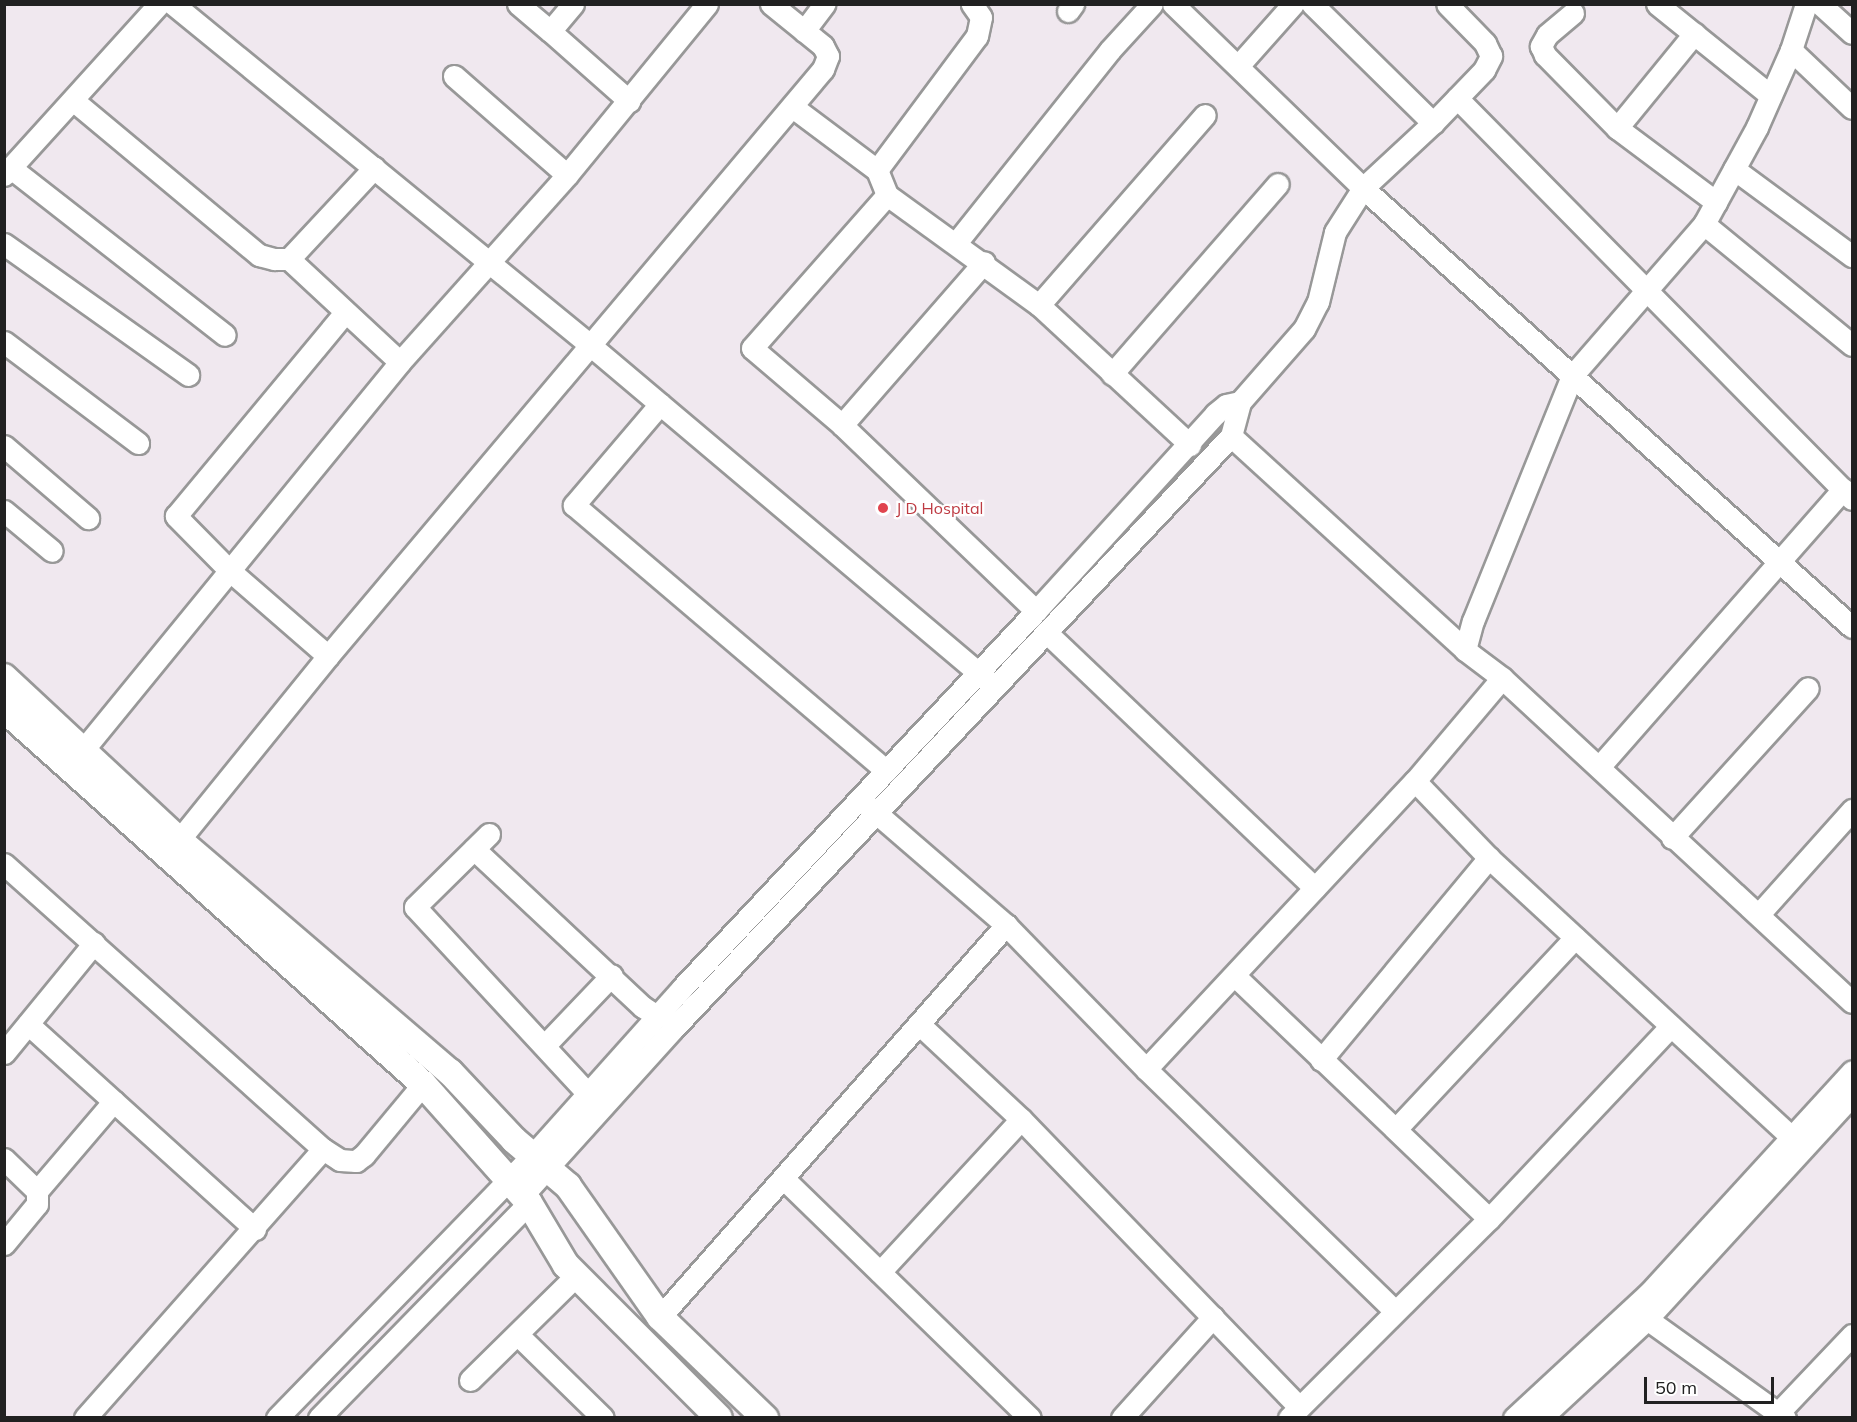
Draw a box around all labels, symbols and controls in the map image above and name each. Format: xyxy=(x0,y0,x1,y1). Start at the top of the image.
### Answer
place label: J D Hospital xyxy=(896,498,983,518)
marker: J D Hospital xyxy=(874,499,892,517)
scale bar xyxy=(1647,1365,1778,1403)
text: 50 m xyxy=(1655,1376,1697,1399)

